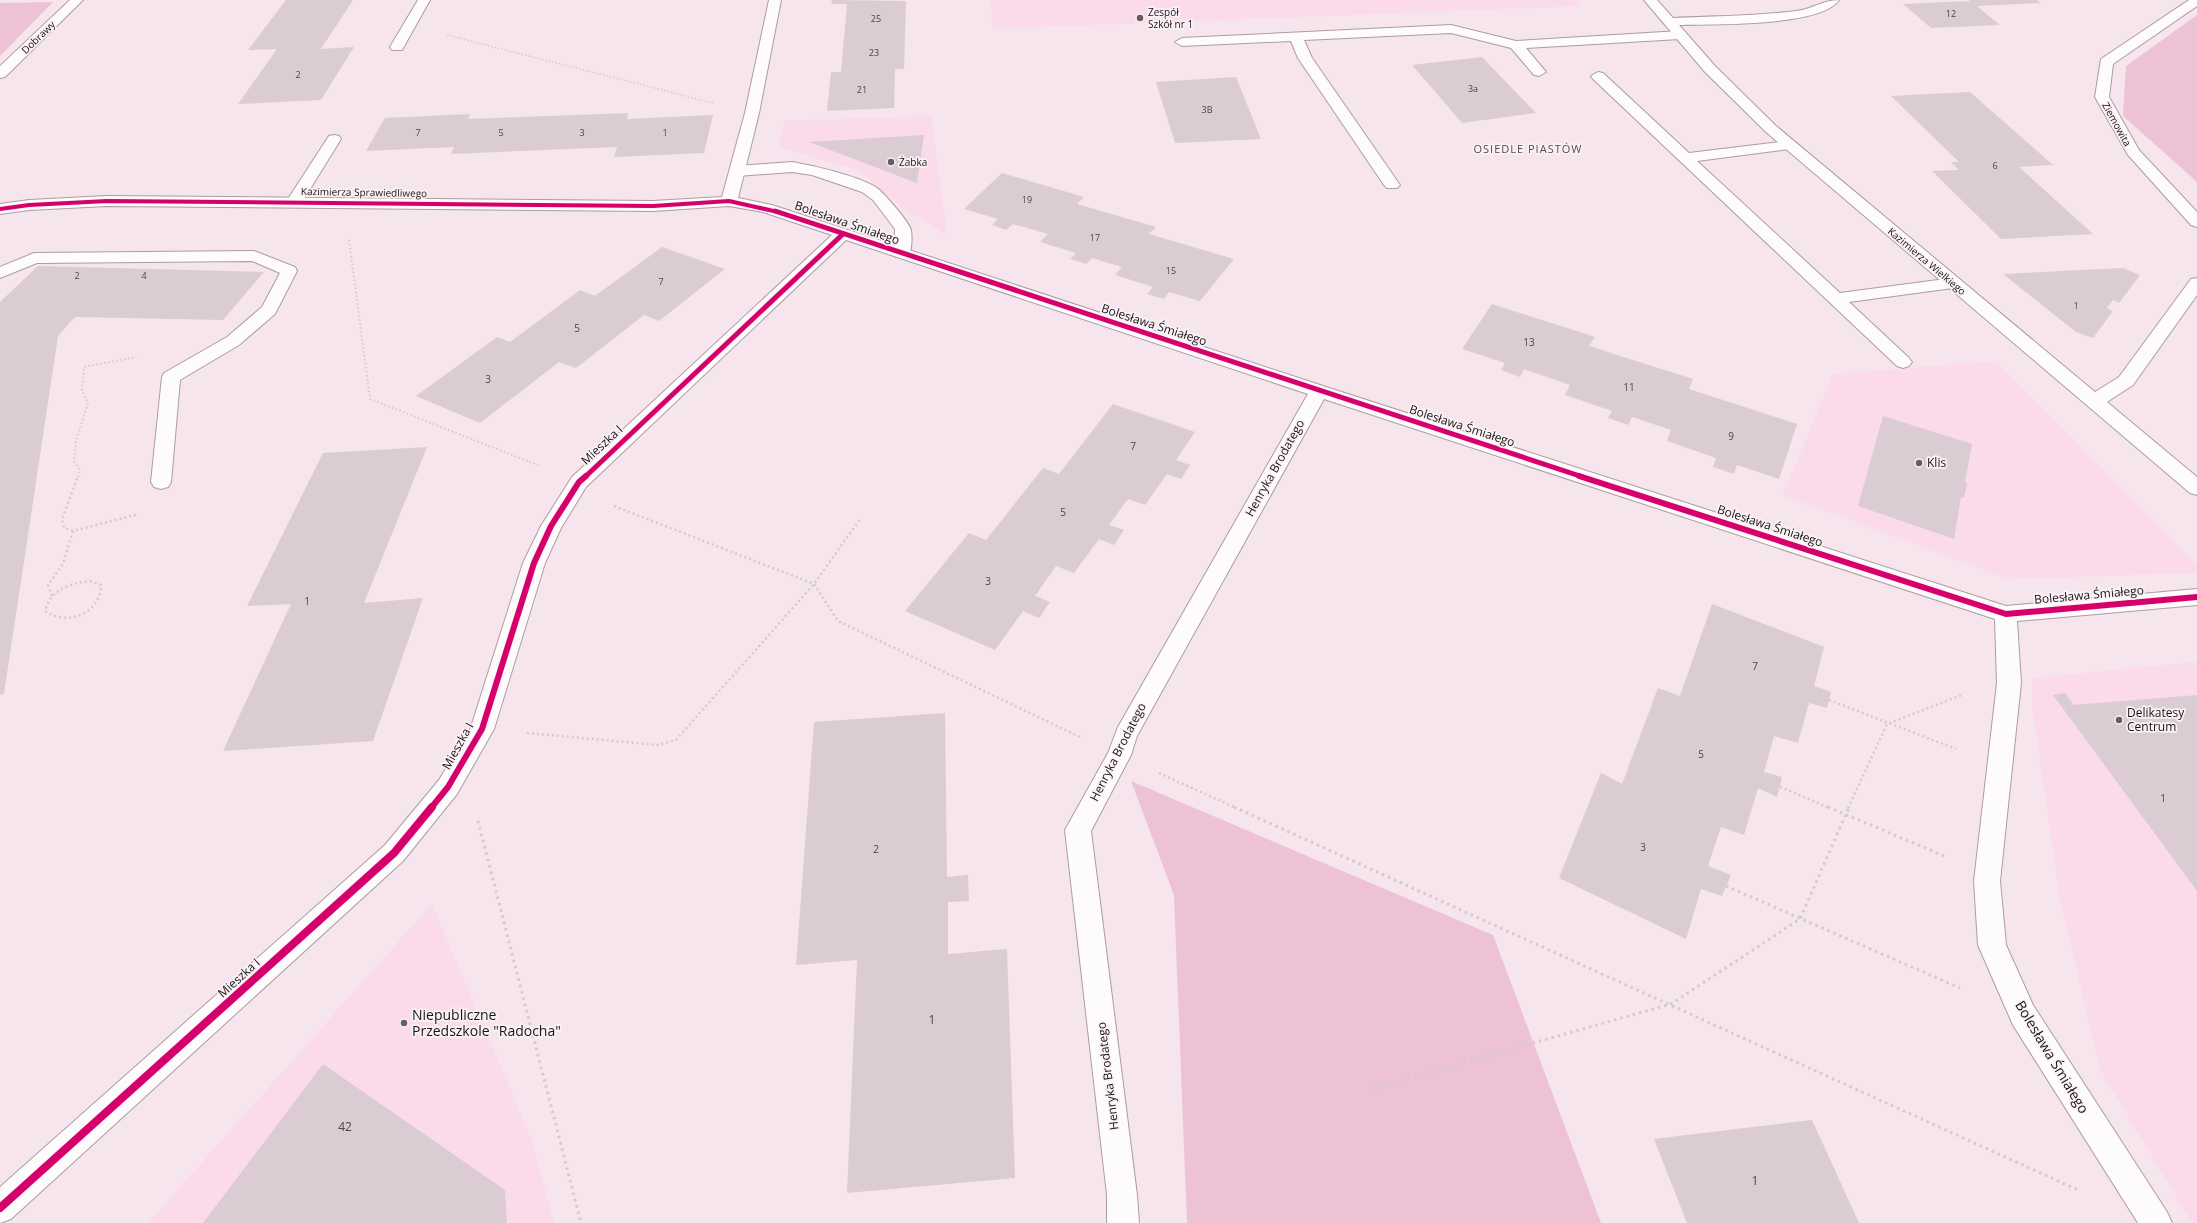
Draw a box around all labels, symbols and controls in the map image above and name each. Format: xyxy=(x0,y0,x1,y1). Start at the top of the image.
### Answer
place label: Zespół Szkół nr 1 xyxy=(1148,5,1193,31)
house number: 12 xyxy=(1946,7,1956,20)
house number: 25 xyxy=(871,12,881,25)
marker: Zespół Szkół nr 1 xyxy=(1135,13,1145,23)
street label: Dobrawy xyxy=(18,17,59,57)
house number: 23 xyxy=(869,46,879,59)
house number: 2 xyxy=(295,68,301,81)
house number: 3a xyxy=(1468,82,1478,95)
house number: 21 xyxy=(857,83,867,96)
street label: Ziemowita xyxy=(2099,99,2135,149)
house number: 3B xyxy=(1202,103,1213,116)
house number: 7 xyxy=(415,126,421,139)
house number: 5 xyxy=(498,126,504,139)
house number: 3 xyxy=(579,126,585,139)
house number: 1 xyxy=(662,126,668,139)
district label: OSIEDLE PIASTÓW xyxy=(1474,141,1582,156)
place label: Żabka xyxy=(899,155,927,169)
marker: Żabka xyxy=(886,157,896,167)
house number: 6 xyxy=(1992,159,1998,172)
street label: Kazimierza Sprawiedliwego xyxy=(301,184,427,200)
house number: 19 xyxy=(1022,193,1032,206)
street label: Bolesława Śmiałego xyxy=(792,197,902,248)
street label: Kazimierza Wielkiego xyxy=(1885,224,1969,298)
house number: 17 xyxy=(1090,231,1100,244)
house number: 15 xyxy=(1166,264,1176,277)
house number: 2 xyxy=(74,269,80,282)
house number: 4 xyxy=(141,269,147,282)
house number: 7 xyxy=(658,275,664,288)
street label: Bolesława Śmiałego xyxy=(1099,299,1209,350)
house number: 1 xyxy=(2073,299,2079,312)
house number: 5 xyxy=(574,321,580,335)
house number: 13 xyxy=(1523,335,1535,349)
house number: 3 xyxy=(485,372,491,386)
house number: 11 xyxy=(1623,380,1635,394)
street label: Bolesława Śmiałego xyxy=(1407,400,1517,451)
street label: Henryka Brodatego xyxy=(1241,416,1308,519)
street label: Mieszka I xyxy=(577,421,626,468)
house number: 9 xyxy=(1728,429,1734,443)
house number: 7 xyxy=(1130,439,1136,453)
place label: Klis xyxy=(1927,454,1946,471)
marker: Klis xyxy=(1914,458,1924,468)
street label: Bolesława Śmiałego xyxy=(1715,500,1825,551)
house number: 5 xyxy=(1060,505,1066,519)
house number: 3 xyxy=(985,574,991,588)
street label: Bolesława Śmiałego xyxy=(2033,581,2145,608)
house number: 1 xyxy=(304,594,310,608)
house number: 7 xyxy=(1752,659,1758,673)
street label: Henryka Brodatego xyxy=(1085,700,1150,804)
place label: Delikatesy Centrum xyxy=(2127,704,2185,735)
marker: Delikatesy Centrum xyxy=(2114,715,2124,725)
street label: Mieszka I xyxy=(438,719,477,772)
house number: 5 xyxy=(1698,747,1704,761)
house number: 1 xyxy=(2160,791,2166,805)
house number: 3 xyxy=(1640,840,1646,854)
house number: 2 xyxy=(873,842,879,856)
street label: Mieszka I xyxy=(214,954,263,1001)
street label: Bolesława Śmiałego xyxy=(2011,997,2094,1117)
place label: Niepubliczne Przedszkole "Radocha" xyxy=(412,1005,561,1040)
house number: 1 xyxy=(929,1011,935,1028)
marker: Niepubliczne Przedszkole "Radocha" xyxy=(399,1018,409,1028)
street label: Henryka Brodatego xyxy=(1092,1021,1123,1131)
house number: 42 xyxy=(338,1118,352,1135)
house number: 1 xyxy=(1752,1172,1758,1189)

